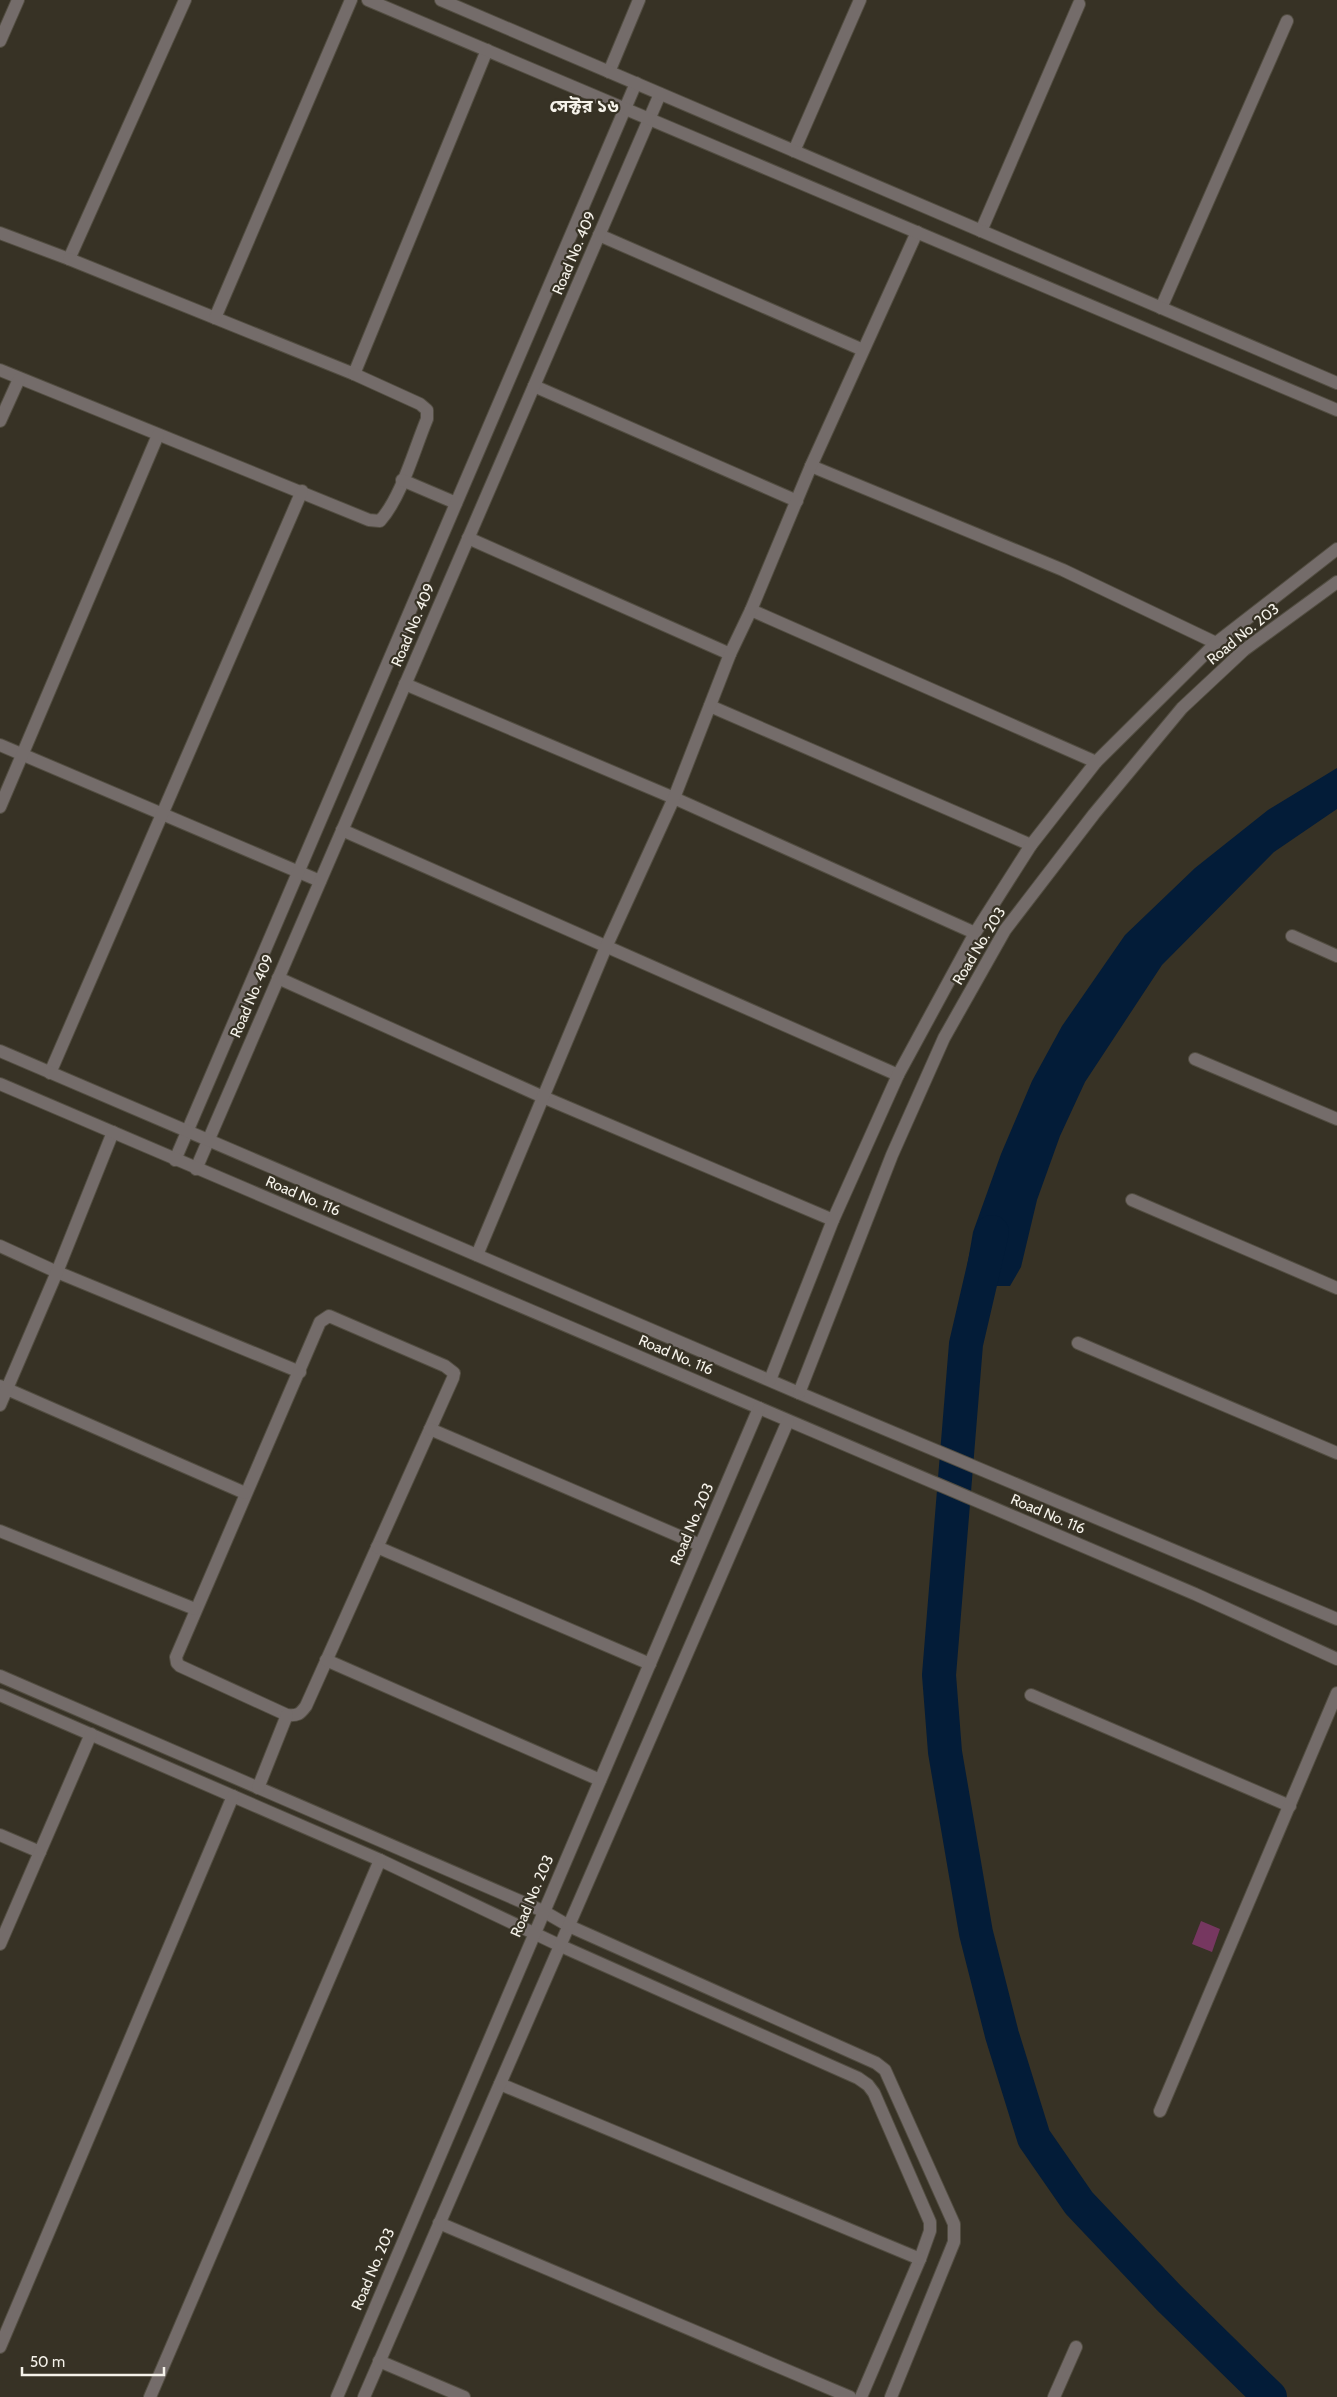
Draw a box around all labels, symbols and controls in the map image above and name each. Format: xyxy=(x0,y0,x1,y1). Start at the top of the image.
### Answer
district label: সেক্টর ১৬ xyxy=(550,95,618,117)
street label: Road No. 409 xyxy=(548,209,600,297)
street label: Road No. 409 xyxy=(387,581,439,669)
street label: Road No. 203 xyxy=(1203,599,1283,669)
street label: Road No. 203 xyxy=(949,904,1009,988)
street label: Road No. 409 xyxy=(226,952,278,1040)
street label: Road No. 116 xyxy=(263,1172,343,1220)
street label: Road No. 116 xyxy=(636,1331,716,1379)
street label: Road No. 203 xyxy=(667,1480,717,1568)
street label: Road No. 116 xyxy=(1008,1490,1088,1538)
street label: Road No. 203 xyxy=(507,1852,557,1940)
street label: Road No. 203 xyxy=(348,2225,398,2313)
scale bar xyxy=(22,2344,165,2376)
text: 50 m xyxy=(30,2353,65,2371)

